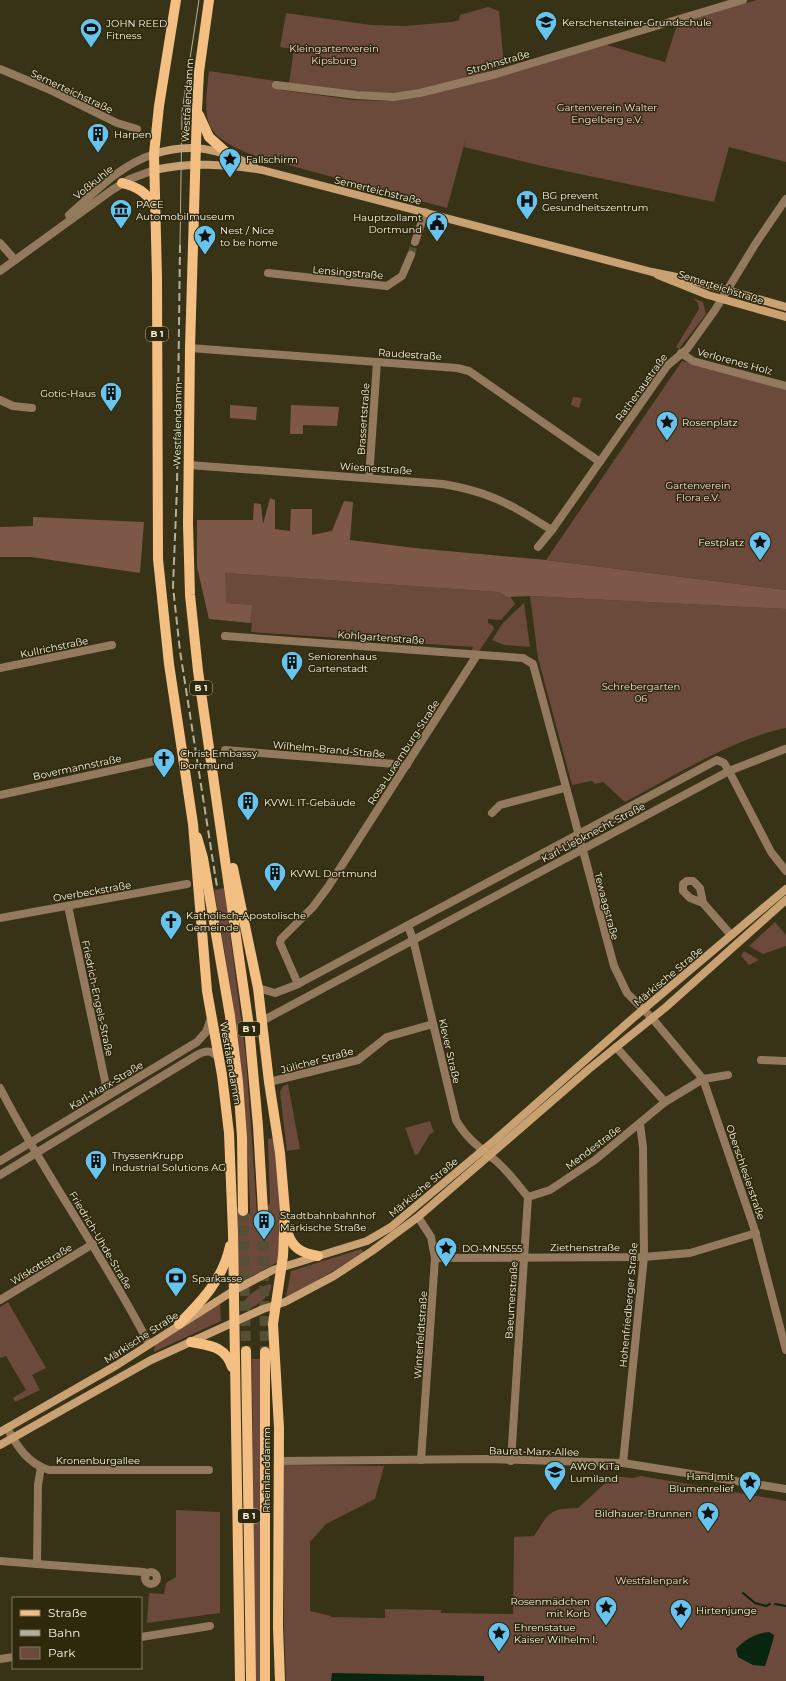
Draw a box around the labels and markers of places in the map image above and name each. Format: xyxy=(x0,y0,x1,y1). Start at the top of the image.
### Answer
school or university icon: Kerschensteiner-Grundschule xyxy=(533,9,559,42)
sports icon: JOHN REED Fitness xyxy=(78,16,104,49)
place label: Kerschensteiner-Grundschule xyxy=(562,16,712,29)
place label: JOHN REED Fitness xyxy=(105,17,167,42)
building icon: Harpen xyxy=(85,121,111,154)
place label: Harpen xyxy=(114,128,152,141)
place icon: Fallschirm xyxy=(217,146,243,179)
place label: Fallschirm xyxy=(246,153,298,166)
hospital icon: BG prevent Gesundheitszentrum xyxy=(514,188,540,221)
place label: BG prevent Gesundheitszentrum xyxy=(542,189,648,214)
museum icon: PACE Automobilmuseum xyxy=(108,197,134,230)
place label: PACE Automobilmuseum xyxy=(136,198,235,223)
public building icon: Hauptzollamt Dortmund xyxy=(424,210,450,243)
place label: Hauptzollamt Dortmund xyxy=(353,211,422,236)
place icon: Nest / Nice to be home xyxy=(192,223,218,256)
place label: Nest / Nice to be home xyxy=(220,224,278,249)
building icon: Gotic-Haus xyxy=(98,380,124,413)
place label: Gotic-Haus xyxy=(40,387,96,400)
place icon: Rosenplatz xyxy=(654,409,680,442)
place label: Rosenplatz xyxy=(682,416,738,429)
place icon: Festplatz xyxy=(747,529,773,562)
place label: Festplatz xyxy=(698,536,744,549)
building icon: Seniorenhaus Gartenstadt xyxy=(279,649,305,682)
place label: Seniorenhaus Gartenstadt xyxy=(308,650,377,675)
church icon: Christ Embassy Dortmund xyxy=(151,746,177,779)
place label: Christ Embassy Dortmund xyxy=(180,747,258,772)
building icon: KVWL IT-Gebäude xyxy=(235,789,261,822)
place label: KVWL IT-Gebäude xyxy=(264,796,355,809)
building icon: KVWL Dortmund xyxy=(262,860,288,893)
place label: KVWL Dortmund xyxy=(290,867,377,880)
church icon: Katholisch-Apostolische Gemeinde xyxy=(158,908,184,941)
place label: Katholisch-Apostolische Gemeinde xyxy=(186,909,306,934)
building icon: ThyssenKrupp Industrial Solutions AG xyxy=(83,1148,109,1181)
place label: ThyssenKrupp Industrial Solutions AG xyxy=(112,1149,226,1174)
building icon: Stadtbahnbahnhof Märkische Straße xyxy=(251,1208,277,1241)
place label: Stadtbahnbahnhof Märkische Straße xyxy=(280,1209,376,1234)
place icon: DO-MN5555 xyxy=(433,1235,459,1268)
place label: DO-MN5555 xyxy=(462,1242,523,1255)
bank icon: Sparkasse xyxy=(163,1265,189,1298)
place label: Sparkasse xyxy=(192,1272,242,1285)
school or university icon: AWO KiTa Lumiland xyxy=(542,1459,568,1492)
place label: AWO KiTa Lumiland xyxy=(570,1460,620,1485)
place icon: Hand mit Blumenrelief xyxy=(737,1469,763,1502)
place label: Hand mit Blumenrelief xyxy=(669,1470,735,1495)
place icon: Bildhauer-Brunnen xyxy=(695,1500,721,1533)
place label: Bildhauer-Brunnen xyxy=(595,1507,692,1520)
place icon: Rosenmädchen mit Korb xyxy=(593,1594,619,1627)
place label: Rosenmädchen mit Korb xyxy=(510,1595,590,1620)
place icon: Hirtenjunge xyxy=(668,1597,694,1630)
place label: Hirtenjunge xyxy=(696,1604,757,1617)
place icon: Ehrenstatue Kaiser Wilhelm I. xyxy=(486,1620,512,1653)
place label: Ehrenstatue Kaiser Wilhelm I. xyxy=(514,1621,597,1646)

